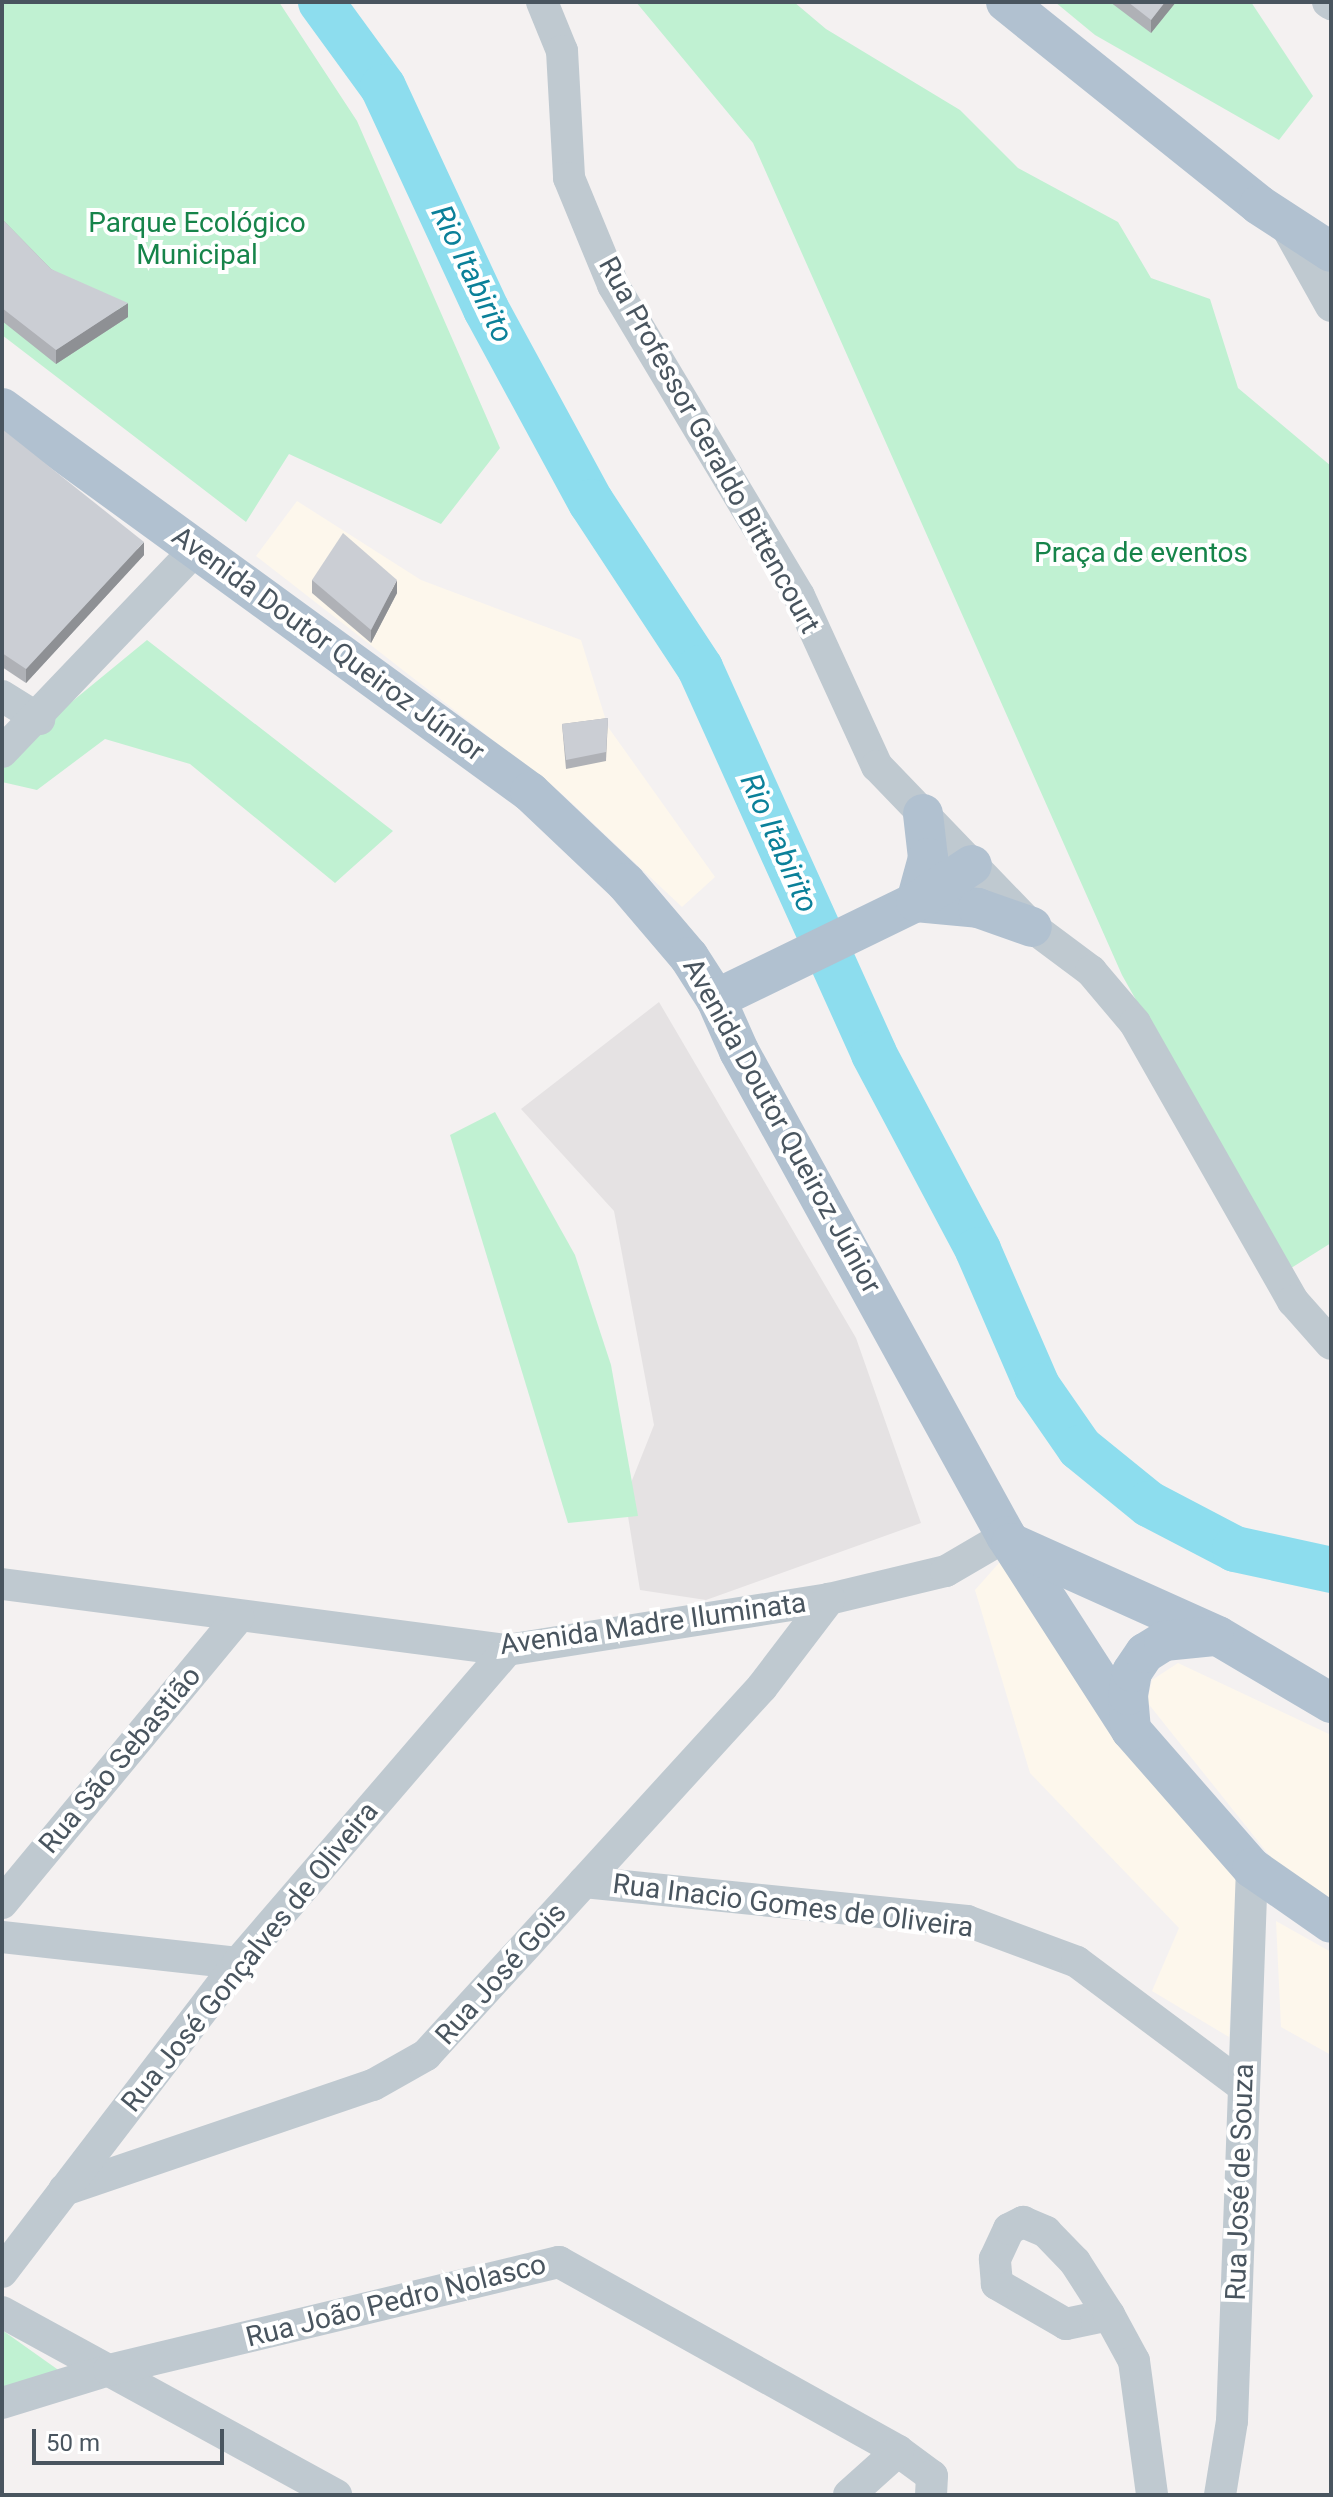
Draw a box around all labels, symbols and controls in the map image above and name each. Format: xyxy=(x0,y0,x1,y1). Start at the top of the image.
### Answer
water label: Rio Itabirito xyxy=(423,199,521,349)
park label: Parque Ecológico Municipal xyxy=(88,206,306,272)
street label: Rua Professor Geraldo Bittencourt xyxy=(591,251,827,639)
street label: Avenida Doutor Queiroz Júnior xyxy=(165,519,491,769)
park label: Praça de eventos xyxy=(1034,536,1248,570)
water label: Rio Itabirito xyxy=(732,768,826,918)
street label: Avenida Doutor Queiroz Júnior xyxy=(676,953,888,1299)
street label: Avenida Madre Iluminata xyxy=(498,1586,808,1662)
street label: Rua São Sebastião xyxy=(32,1660,208,1860)
street label: Rua José Gonçalves de Oliveira xyxy=(115,1795,385,2119)
street label: Rua Inacio Gomes de Oliveira xyxy=(611,1867,975,1945)
street label: Rua José Gois xyxy=(429,1896,573,2052)
street label: Rua José de Souza xyxy=(1219,2063,1261,2301)
street label: Rua João Pedro Nolasco xyxy=(243,2247,549,2355)
scale bar xyxy=(36,2413,228,2463)
text: 50 m xyxy=(46,2429,100,2457)

